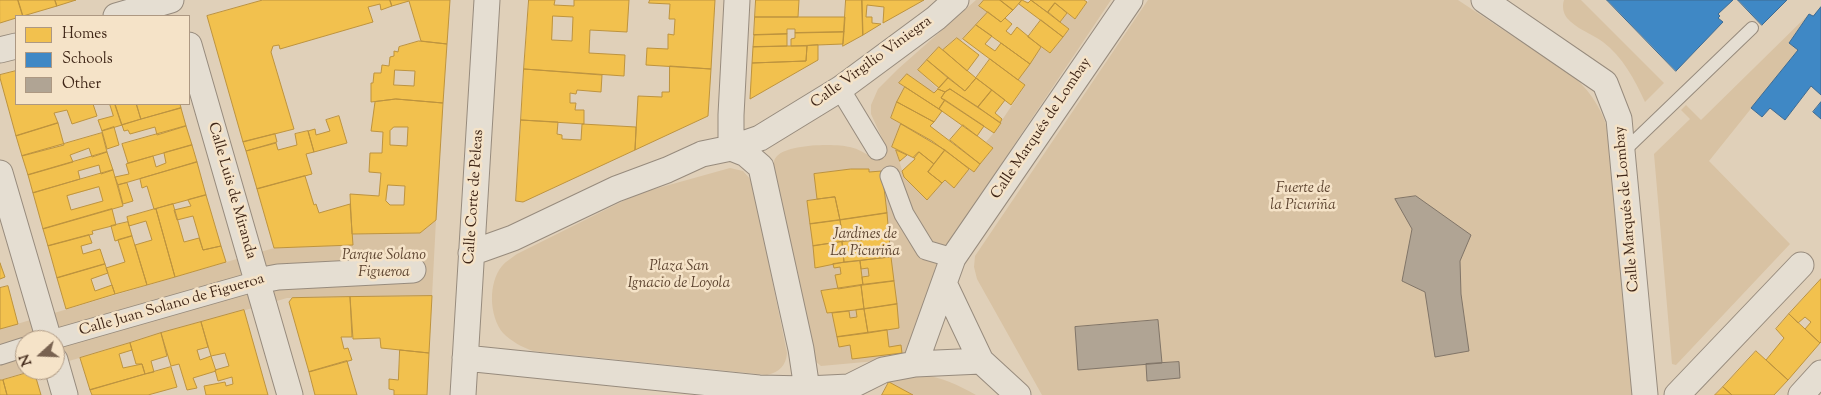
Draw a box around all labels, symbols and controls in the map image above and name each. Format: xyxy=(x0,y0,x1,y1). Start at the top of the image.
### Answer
street label: Calle Virgilio Viniegra xyxy=(808,13,936,113)
legend xyxy=(15,15,190,105)
text: Homes xyxy=(62,24,107,45)
text: Schools xyxy=(62,49,113,70)
street label: Calle Marqués de Lombay xyxy=(988,55,1096,203)
text: Other xyxy=(62,74,101,95)
street label: Calle Luis de Miranda xyxy=(203,121,259,261)
street label: Calle Marqués de Lombay xyxy=(1612,125,1644,293)
street label: Calle Corte de Peleas xyxy=(461,129,489,265)
park label: Fuerte de la Picuriña xyxy=(1270,180,1336,215)
park label: Jardines de La Picuriña xyxy=(830,226,900,261)
park label: Parque Solano Figueroa xyxy=(342,247,426,282)
park label: Plaza San Ignacio de Loyola xyxy=(628,258,730,293)
street label: Calle Juan Solano de Figueroa xyxy=(77,271,267,341)
north arrow xyxy=(15,330,65,380)
text: N xyxy=(16,351,38,368)

